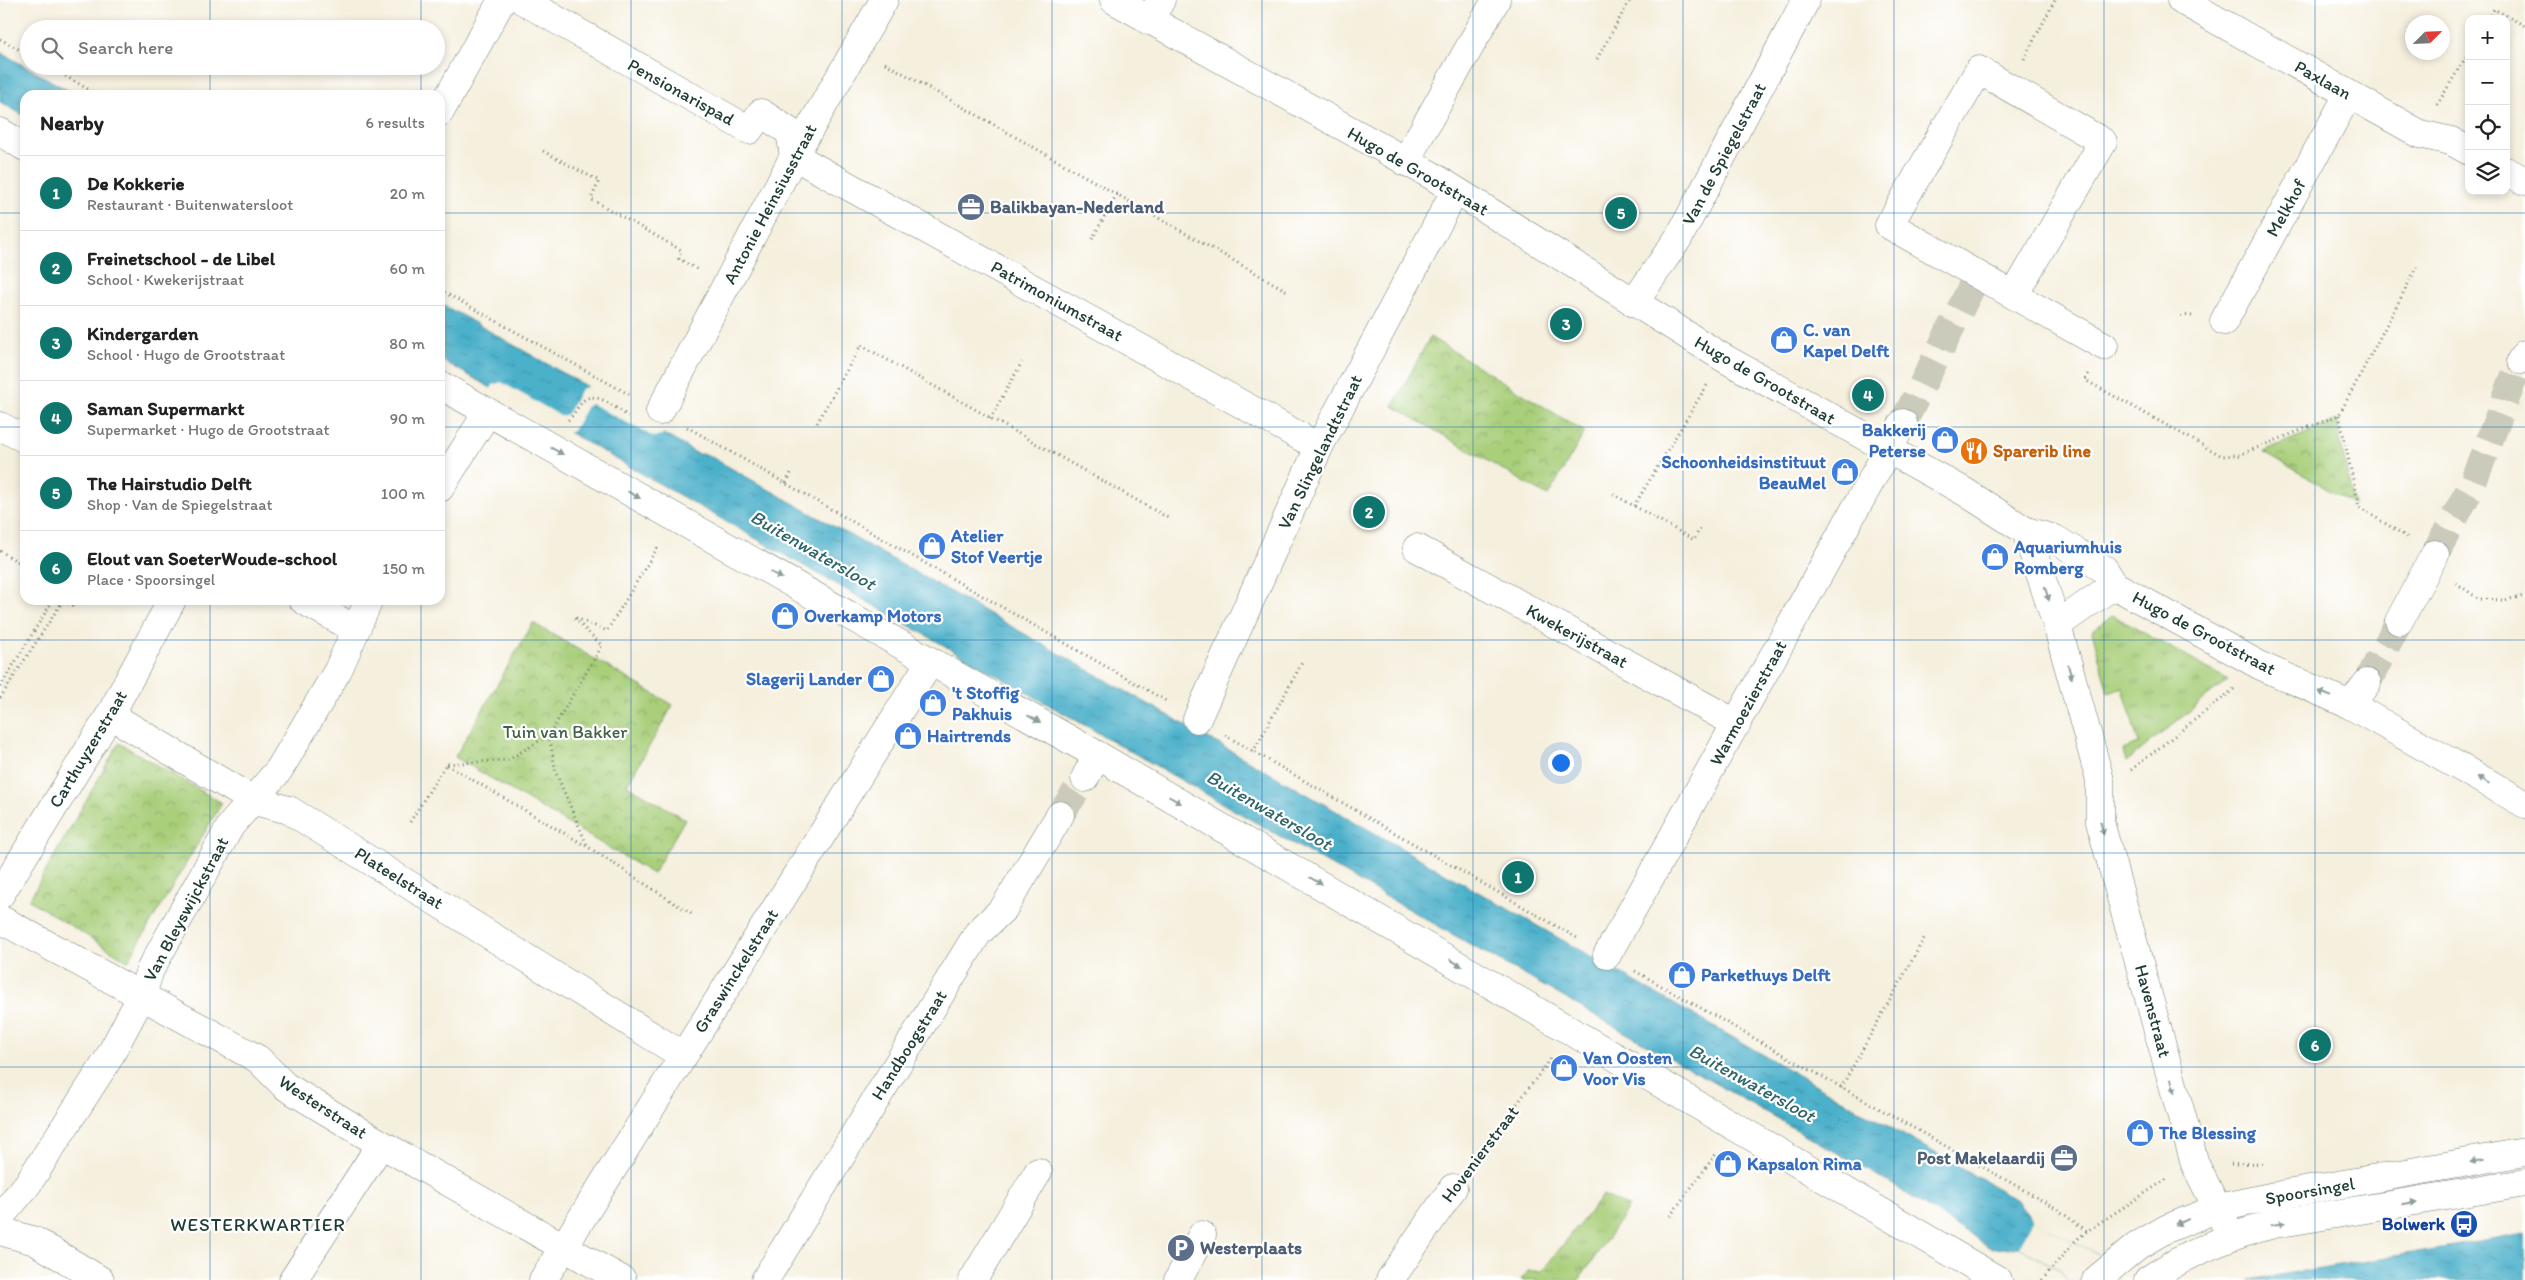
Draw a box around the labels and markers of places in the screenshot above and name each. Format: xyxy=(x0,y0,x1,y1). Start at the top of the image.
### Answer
office icon: Balikbayan-Nederland xyxy=(956,192,986,222)
pin: 5 xyxy=(1605,194,1637,232)
place label: Balikbayan-Nederland xyxy=(990,196,1165,218)
pin: 3 xyxy=(1550,305,1582,343)
place label: C. van Kapel Delft xyxy=(1803,319,1890,362)
shop icon: C. van Kapel Delft xyxy=(1769,325,1799,355)
pin: 4 xyxy=(1852,376,1884,414)
place label: Bakkerij Peterse xyxy=(1862,419,1926,462)
shop icon: Bakkerij Peterse xyxy=(1930,425,1960,455)
restaurant icon: Sparerib line xyxy=(1959,436,1989,466)
place label: Sparerib line xyxy=(1993,440,2091,462)
place label: Schoonheidsinstituut BeauMel xyxy=(1662,451,1827,494)
shop icon: Schoonheidsinstituut BeauMel xyxy=(1830,457,1860,487)
pin: 2 xyxy=(1353,493,1385,531)
place label: Atelier Stof Veertje xyxy=(950,525,1043,568)
shop icon: Atelier Stof Veertje xyxy=(917,531,947,561)
place label: Aquariumhuis Romberg xyxy=(2013,536,2122,579)
shop icon: Aquariumhuis Romberg xyxy=(1980,542,2010,572)
shop icon: Overkamp Motors xyxy=(770,601,800,631)
place label: Overkamp Motors xyxy=(804,605,941,627)
shop icon: Slagerij Lander xyxy=(866,664,896,694)
place label: Slagerij Lander xyxy=(746,668,863,690)
place label: 't Stoffig Pakhuis xyxy=(952,682,1020,725)
shop icon: 't Stoffig Pakhuis xyxy=(918,688,948,718)
shop icon: Hairtrends xyxy=(893,721,923,751)
place label: Hairtrends xyxy=(927,725,1011,747)
pin: 1 xyxy=(1502,858,1534,896)
shop icon: Parkethuys Delft xyxy=(1667,960,1697,990)
place label: Parkethuys Delft xyxy=(1701,964,1832,986)
pin: 6 xyxy=(2299,1026,2331,1064)
place label: Van Oosten Voor Vis xyxy=(1583,1047,1673,1090)
shop icon: Van Oosten Voor Vis xyxy=(1549,1053,1579,1083)
shop icon: The Blessing xyxy=(2125,1118,2155,1148)
place label: The Blessing xyxy=(2158,1122,2257,1144)
office icon: Post Makelaardij xyxy=(2049,1143,2079,1173)
place label: Post Makelaardij xyxy=(1917,1147,2045,1169)
shop icon: Kapsalon Rima xyxy=(1713,1149,1743,1179)
place label: Kapsalon Rima xyxy=(1747,1153,1862,1175)
bus stop icon: Bolwerk xyxy=(2449,1209,2479,1239)
place label: Bolwerk xyxy=(2382,1213,2446,1235)
parking icon: Westerplaats xyxy=(1166,1233,1196,1263)
place label: Westerplaats xyxy=(1200,1237,1302,1259)

